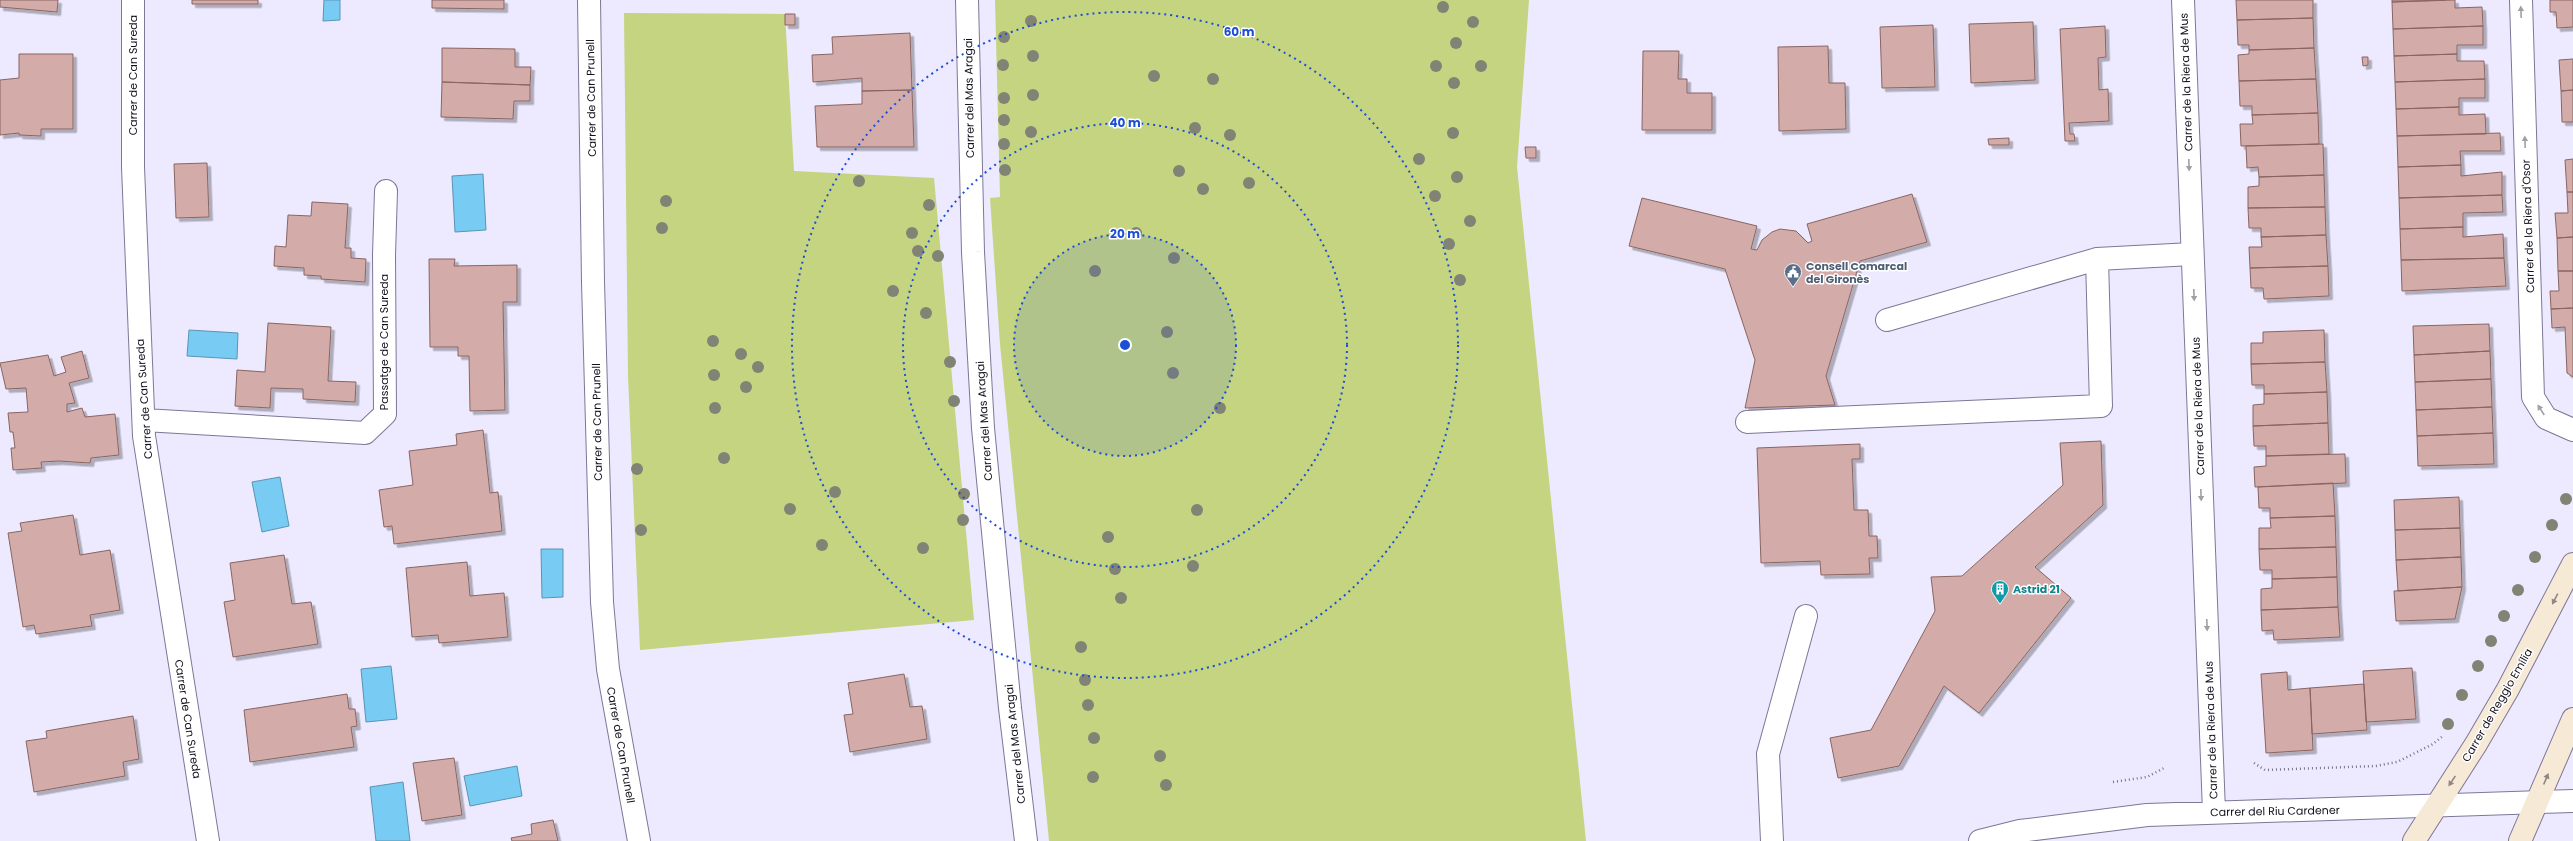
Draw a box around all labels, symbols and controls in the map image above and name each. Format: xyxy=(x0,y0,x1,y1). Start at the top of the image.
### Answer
one-way arrow xyxy=(2518,6,2525,18)
street label: Carrer de la Riera de Mus xyxy=(2176,12,2196,151)
street label: Carrer de Can Sureda xyxy=(125,15,141,135)
text: 60 m xyxy=(1224,23,1255,40)
street label: Carrer del Mas Aragai xyxy=(960,38,978,158)
street label: Carrer de Can Prunell xyxy=(582,39,600,157)
text: 40 m xyxy=(1109,114,1141,131)
one-way arrow xyxy=(2522,136,2529,148)
one-way arrow xyxy=(2186,159,2192,172)
street label: Carrer de la Riera d'Osor xyxy=(2518,159,2538,293)
text: 20 m xyxy=(1110,225,1140,242)
place label: Consell Comarcal del Gironès xyxy=(1806,258,1907,287)
public building icon: Consell Comarcal del Gironès xyxy=(1783,262,1803,287)
street label: Passatge de Can Sureda xyxy=(376,274,392,410)
one-way arrow xyxy=(2190,289,2197,301)
street label: Carrer de la Riera de Mus xyxy=(2188,336,2208,475)
street label: Carrer de Can Sureda xyxy=(132,338,156,460)
centre of rings xyxy=(1118,338,1132,352)
street label: Carrer del Mas Aragai xyxy=(972,360,996,481)
street label: Carrer de Can Prunell xyxy=(588,363,606,481)
one-way arrow xyxy=(2537,405,2545,415)
one-way arrow xyxy=(2198,489,2205,501)
building icon: Astrid 21 xyxy=(1990,579,2010,604)
place label: Astrid 21 xyxy=(2013,581,2060,597)
one-way arrow xyxy=(2552,593,2558,605)
one-way arrow xyxy=(2203,619,2210,631)
street label: Carrer de Reggio Emília xyxy=(2458,645,2536,765)
street label: Carrer de Can Sureda xyxy=(171,658,205,780)
street label: Carrer de la Riera de Mus xyxy=(2201,660,2221,799)
street label: Carrer del Mas Aragai xyxy=(1001,683,1029,805)
street label: Carrer de Can Prunell xyxy=(603,686,639,804)
one-way arrow xyxy=(2543,774,2549,785)
one-way arrow xyxy=(2448,775,2455,787)
street label: Carrer del Riu Cardener xyxy=(2210,802,2340,820)

